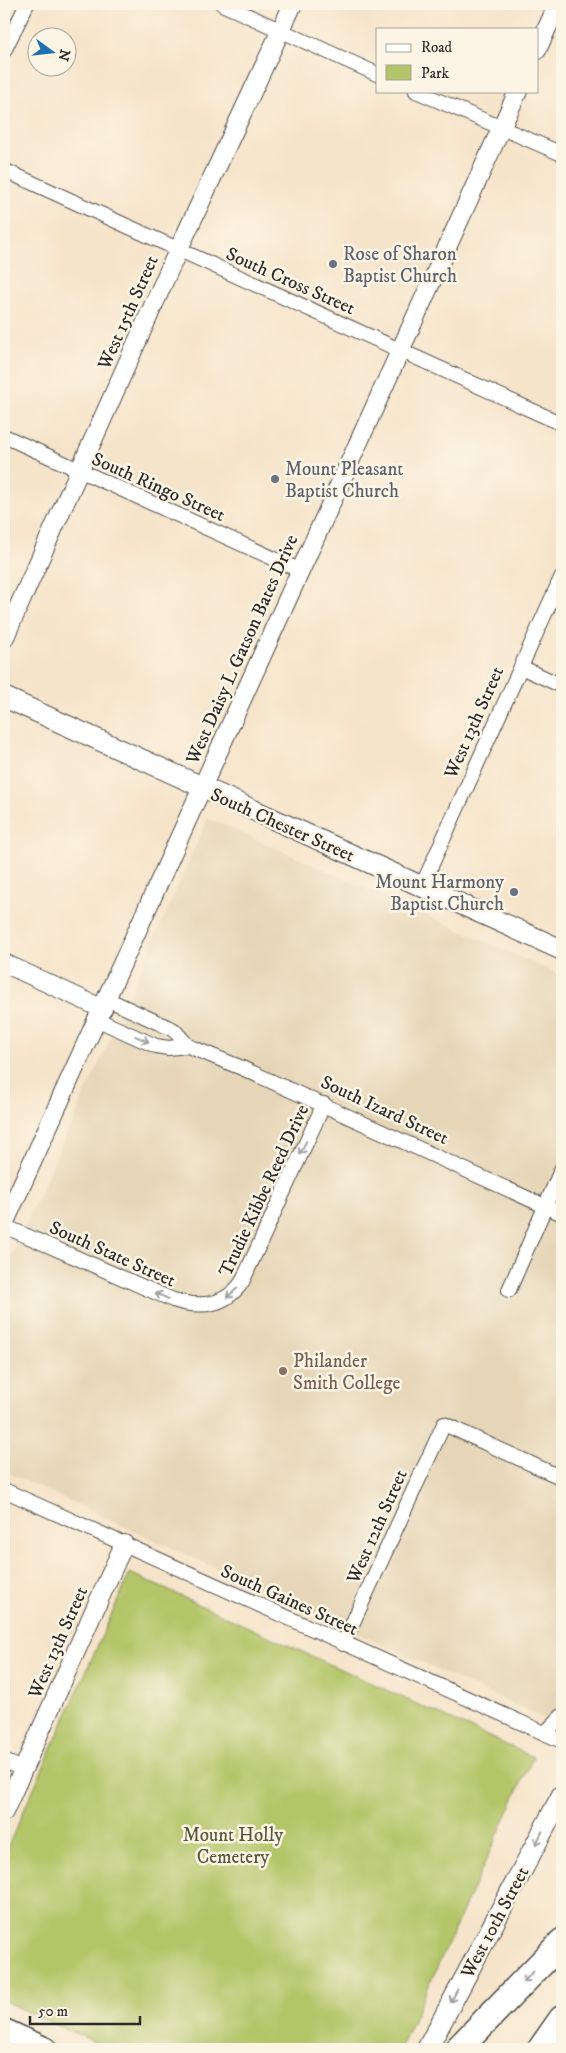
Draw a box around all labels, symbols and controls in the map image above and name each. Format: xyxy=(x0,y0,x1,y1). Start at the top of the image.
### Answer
north arrow xyxy=(28,28,78,78)
legend xyxy=(376,28,538,92)
text: Road xyxy=(421,38,453,57)
text: N xyxy=(53,47,74,63)
text: Park xyxy=(421,64,450,83)
street label: South Cross Street xyxy=(222,243,359,320)
place label: Rose of Sharon Baptist Church xyxy=(343,243,457,288)
street label: West 15th Street xyxy=(93,252,164,374)
marker: Rose of Sharon Baptist Church xyxy=(327,258,339,270)
street label: South Ringo Street xyxy=(88,448,229,527)
place label: Mount Pleasant Baptist Church xyxy=(285,458,403,503)
marker: Mount Pleasant Baptist Church xyxy=(269,473,281,485)
street label: West Daisy L Gatson Bates Drive xyxy=(181,531,304,769)
street label: West 13th Street xyxy=(439,663,509,783)
street label: South Chester Street xyxy=(207,783,358,867)
place label: Mount Harmony Baptist Church xyxy=(375,871,505,916)
marker: Mount Harmony Baptist Church xyxy=(508,886,520,898)
one-way arrow xyxy=(134,1035,149,1045)
street label: South Izard Street xyxy=(317,1071,452,1150)
street label: Trudie Kibbe Reed Drive xyxy=(214,1101,314,1280)
one-way arrow xyxy=(298,1140,308,1155)
street label: South State Street xyxy=(46,1216,179,1292)
one-way arrow xyxy=(225,1288,238,1299)
one-way arrow xyxy=(155,1290,170,1300)
place label: Philander Smith College xyxy=(293,1350,400,1395)
marker: Philander Smith College xyxy=(277,1365,289,1377)
street label: West 12th Street xyxy=(342,1466,413,1588)
street label: South Gaines Street xyxy=(217,1560,362,1641)
street label: West 13th Street xyxy=(23,1583,93,1703)
park label: Mount Holly Cemetery xyxy=(183,1824,284,1869)
one-way arrow xyxy=(534,1830,544,1845)
street label: West 10th Street xyxy=(456,1863,534,1983)
one-way arrow xyxy=(522,1971,535,1983)
one-way arrow xyxy=(449,1988,458,2003)
scale bar xyxy=(30,1993,140,2025)
text: 50 m xyxy=(38,2002,68,2021)

